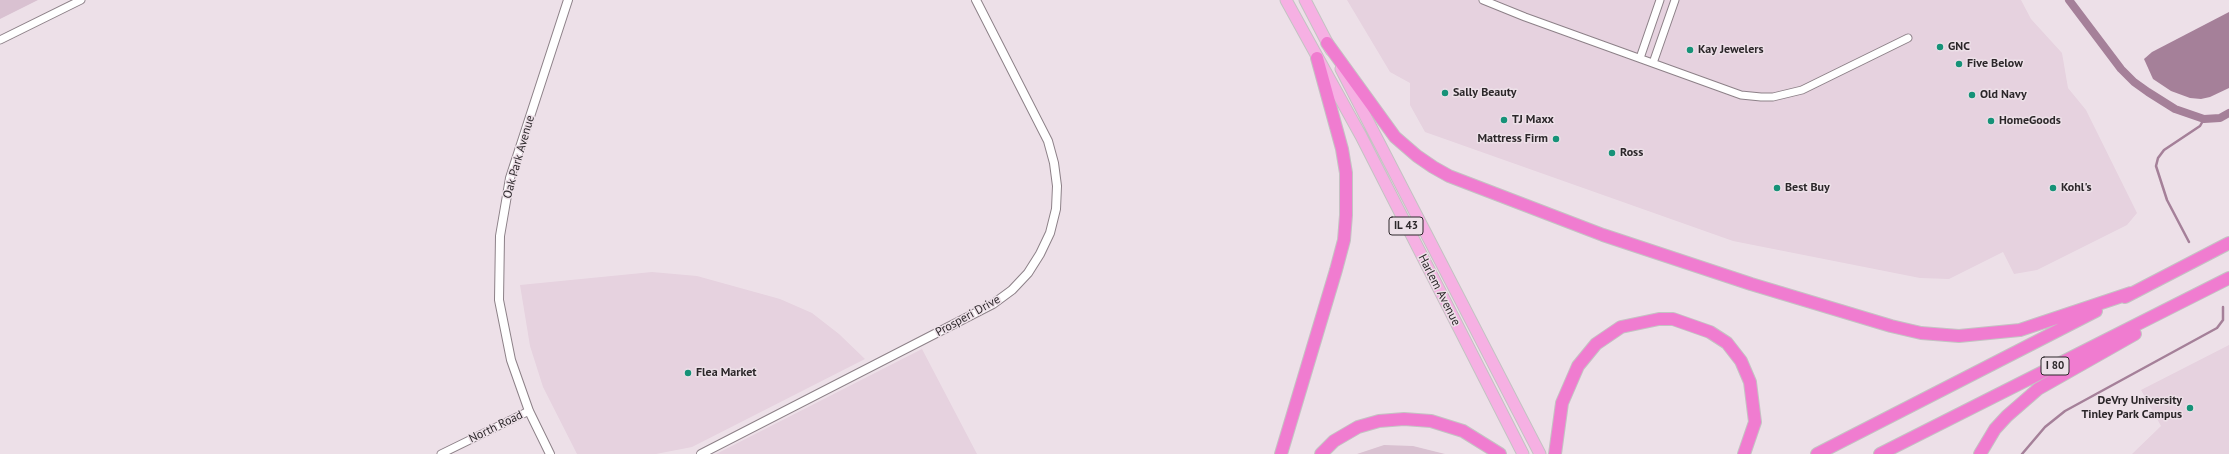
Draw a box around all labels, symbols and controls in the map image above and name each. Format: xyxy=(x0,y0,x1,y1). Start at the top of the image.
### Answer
place label: GNC xyxy=(1948,40,1970,54)
marker: GNC xyxy=(1935,42,1945,52)
place label: Kay Jewelers xyxy=(1698,43,1764,57)
marker: Kay Jewelers xyxy=(1685,45,1695,55)
place label: Five Below xyxy=(1967,57,2023,71)
marker: Five Below xyxy=(1954,59,1964,69)
place label: Sally Beauty xyxy=(1453,86,1516,100)
marker: Sally Beauty xyxy=(1440,88,1450,98)
place label: Old Navy xyxy=(1980,88,2027,102)
marker: Old Navy xyxy=(1967,90,1977,100)
place label: TJ Maxx xyxy=(1512,113,1554,127)
street label: Oak Park Avenue xyxy=(500,114,538,200)
place label: HomeGoods xyxy=(1999,114,2061,128)
marker: TJ Maxx xyxy=(1499,115,1509,125)
marker: HomeGoods xyxy=(1986,116,1996,126)
place label: Mattress Firm xyxy=(1477,132,1548,146)
marker: Mattress Firm xyxy=(1551,134,1561,144)
place label: Ross xyxy=(1620,146,1643,160)
marker: Ross xyxy=(1607,148,1617,158)
place label: Best Buy xyxy=(1785,181,1830,195)
place label: Kohl's xyxy=(2061,181,2092,195)
marker: Best Buy xyxy=(1772,183,1782,193)
marker: Kohl's xyxy=(2048,183,2058,193)
road number: IL 43 xyxy=(1389,217,1423,235)
street label: Harlem Avenue xyxy=(1415,252,1463,328)
street label: Prosperi Drive xyxy=(933,292,1003,340)
road number: I 80 xyxy=(2041,357,2069,375)
place label: Flea Market xyxy=(696,366,757,380)
marker: Flea Market xyxy=(683,368,693,378)
place label: DeVry University Tinley Park Campus xyxy=(2081,394,2182,422)
marker: DeVry University Tinley Park Campus xyxy=(2185,403,2195,413)
street label: North Road xyxy=(467,408,525,446)

